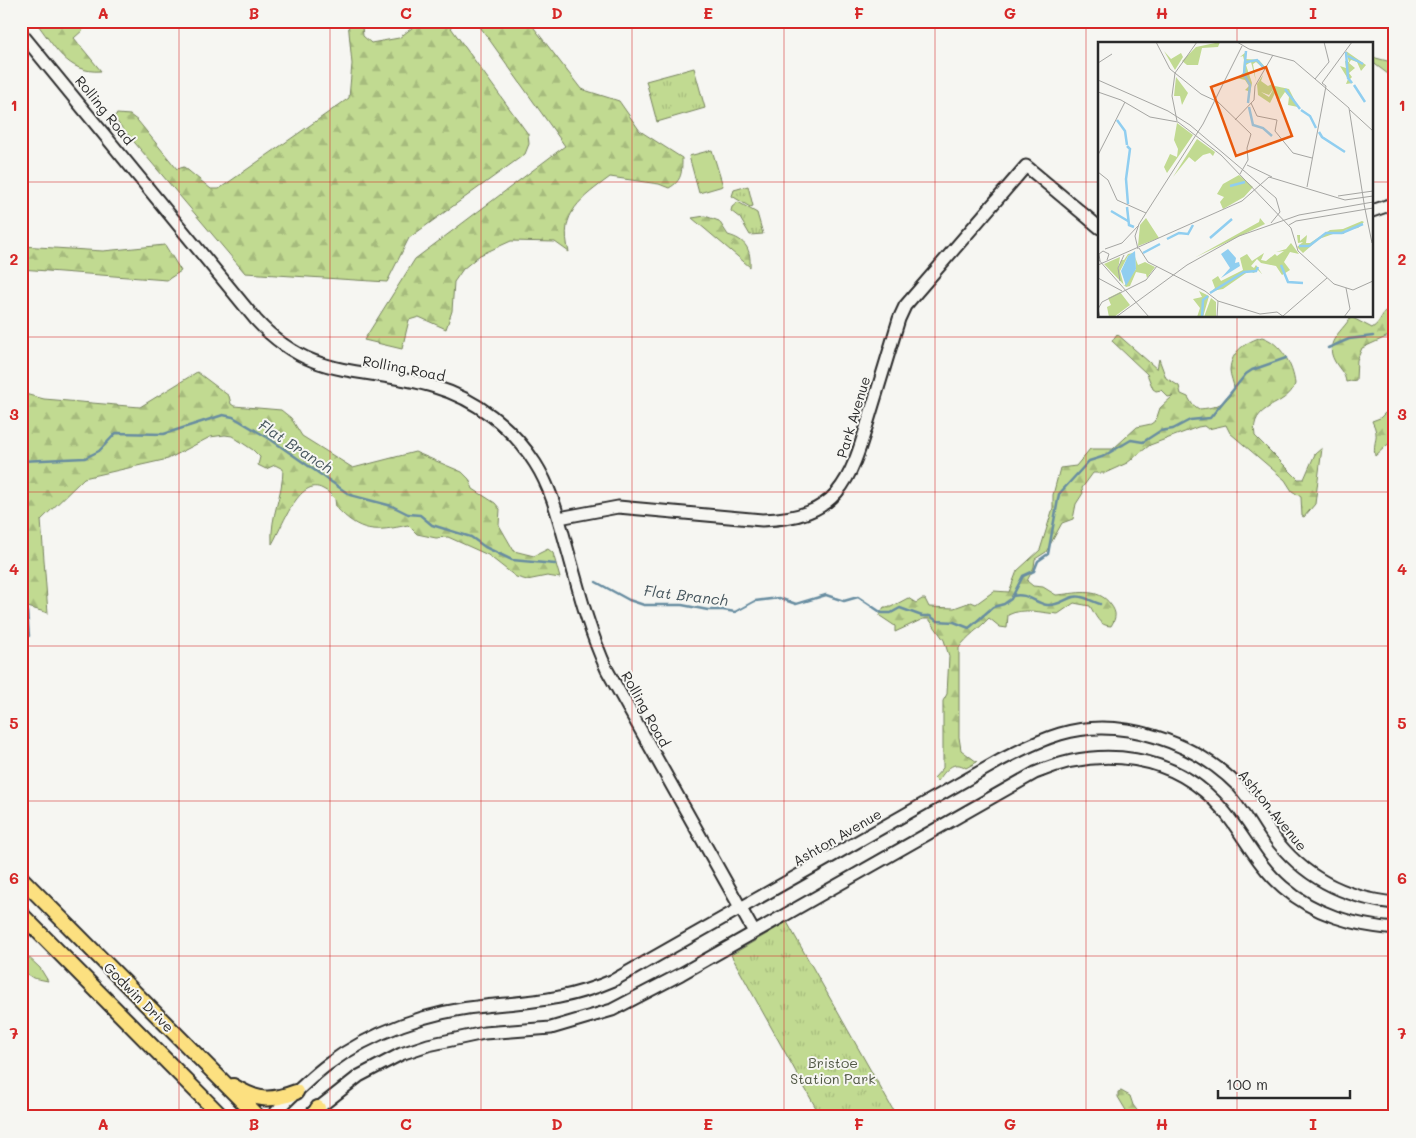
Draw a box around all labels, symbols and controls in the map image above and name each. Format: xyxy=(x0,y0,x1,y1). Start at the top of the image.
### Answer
text: A xyxy=(97,2,109,23)
text: B xyxy=(249,2,259,23)
text: C xyxy=(400,2,412,23)
text: D xyxy=(551,2,563,23)
text: E xyxy=(703,2,713,23)
text: F xyxy=(854,2,864,23)
text: G xyxy=(1004,2,1016,23)
text: H xyxy=(1156,2,1168,23)
text: I xyxy=(1309,2,1317,23)
inset map xyxy=(1098,42,1374,318)
street label: Rolling Road xyxy=(71,71,139,149)
text: 1 xyxy=(10,94,18,115)
text: 1 xyxy=(1398,94,1406,115)
text: 2 xyxy=(10,248,19,269)
text: 2 xyxy=(1398,248,1407,269)
street label: Rolling Road xyxy=(361,351,447,385)
street label: Park Avenue xyxy=(832,374,874,460)
text: 3 xyxy=(9,403,19,424)
text: 3 xyxy=(1397,403,1407,424)
water label: Flat Branch xyxy=(255,415,337,477)
text: 4 xyxy=(9,558,19,579)
text: 4 xyxy=(1397,558,1407,579)
water label: Flat Branch xyxy=(643,580,729,610)
street label: Rolling Road xyxy=(617,668,675,750)
text: 5 xyxy=(9,712,19,733)
text: 5 xyxy=(1397,712,1407,733)
street label: Ashton Avenue xyxy=(1234,765,1312,855)
street label: Ashton Avenue xyxy=(789,804,885,870)
text: 6 xyxy=(9,867,19,888)
text: 6 xyxy=(1397,867,1407,888)
street label: Godwin Drive xyxy=(100,958,178,1036)
text: 7 xyxy=(10,1022,19,1043)
text: 7 xyxy=(1398,1022,1407,1043)
park label: Bristoe Station Park xyxy=(790,1053,876,1088)
scale bar xyxy=(1218,1068,1351,1100)
text: 100 m xyxy=(1226,1074,1268,1094)
text: A xyxy=(97,1113,109,1134)
text: B xyxy=(249,1113,259,1134)
text: C xyxy=(400,1113,412,1134)
text: D xyxy=(551,1113,563,1134)
text: E xyxy=(703,1113,713,1134)
text: F xyxy=(854,1113,864,1134)
text: G xyxy=(1004,1113,1016,1134)
text: H xyxy=(1156,1113,1168,1134)
text: I xyxy=(1309,1113,1317,1134)

